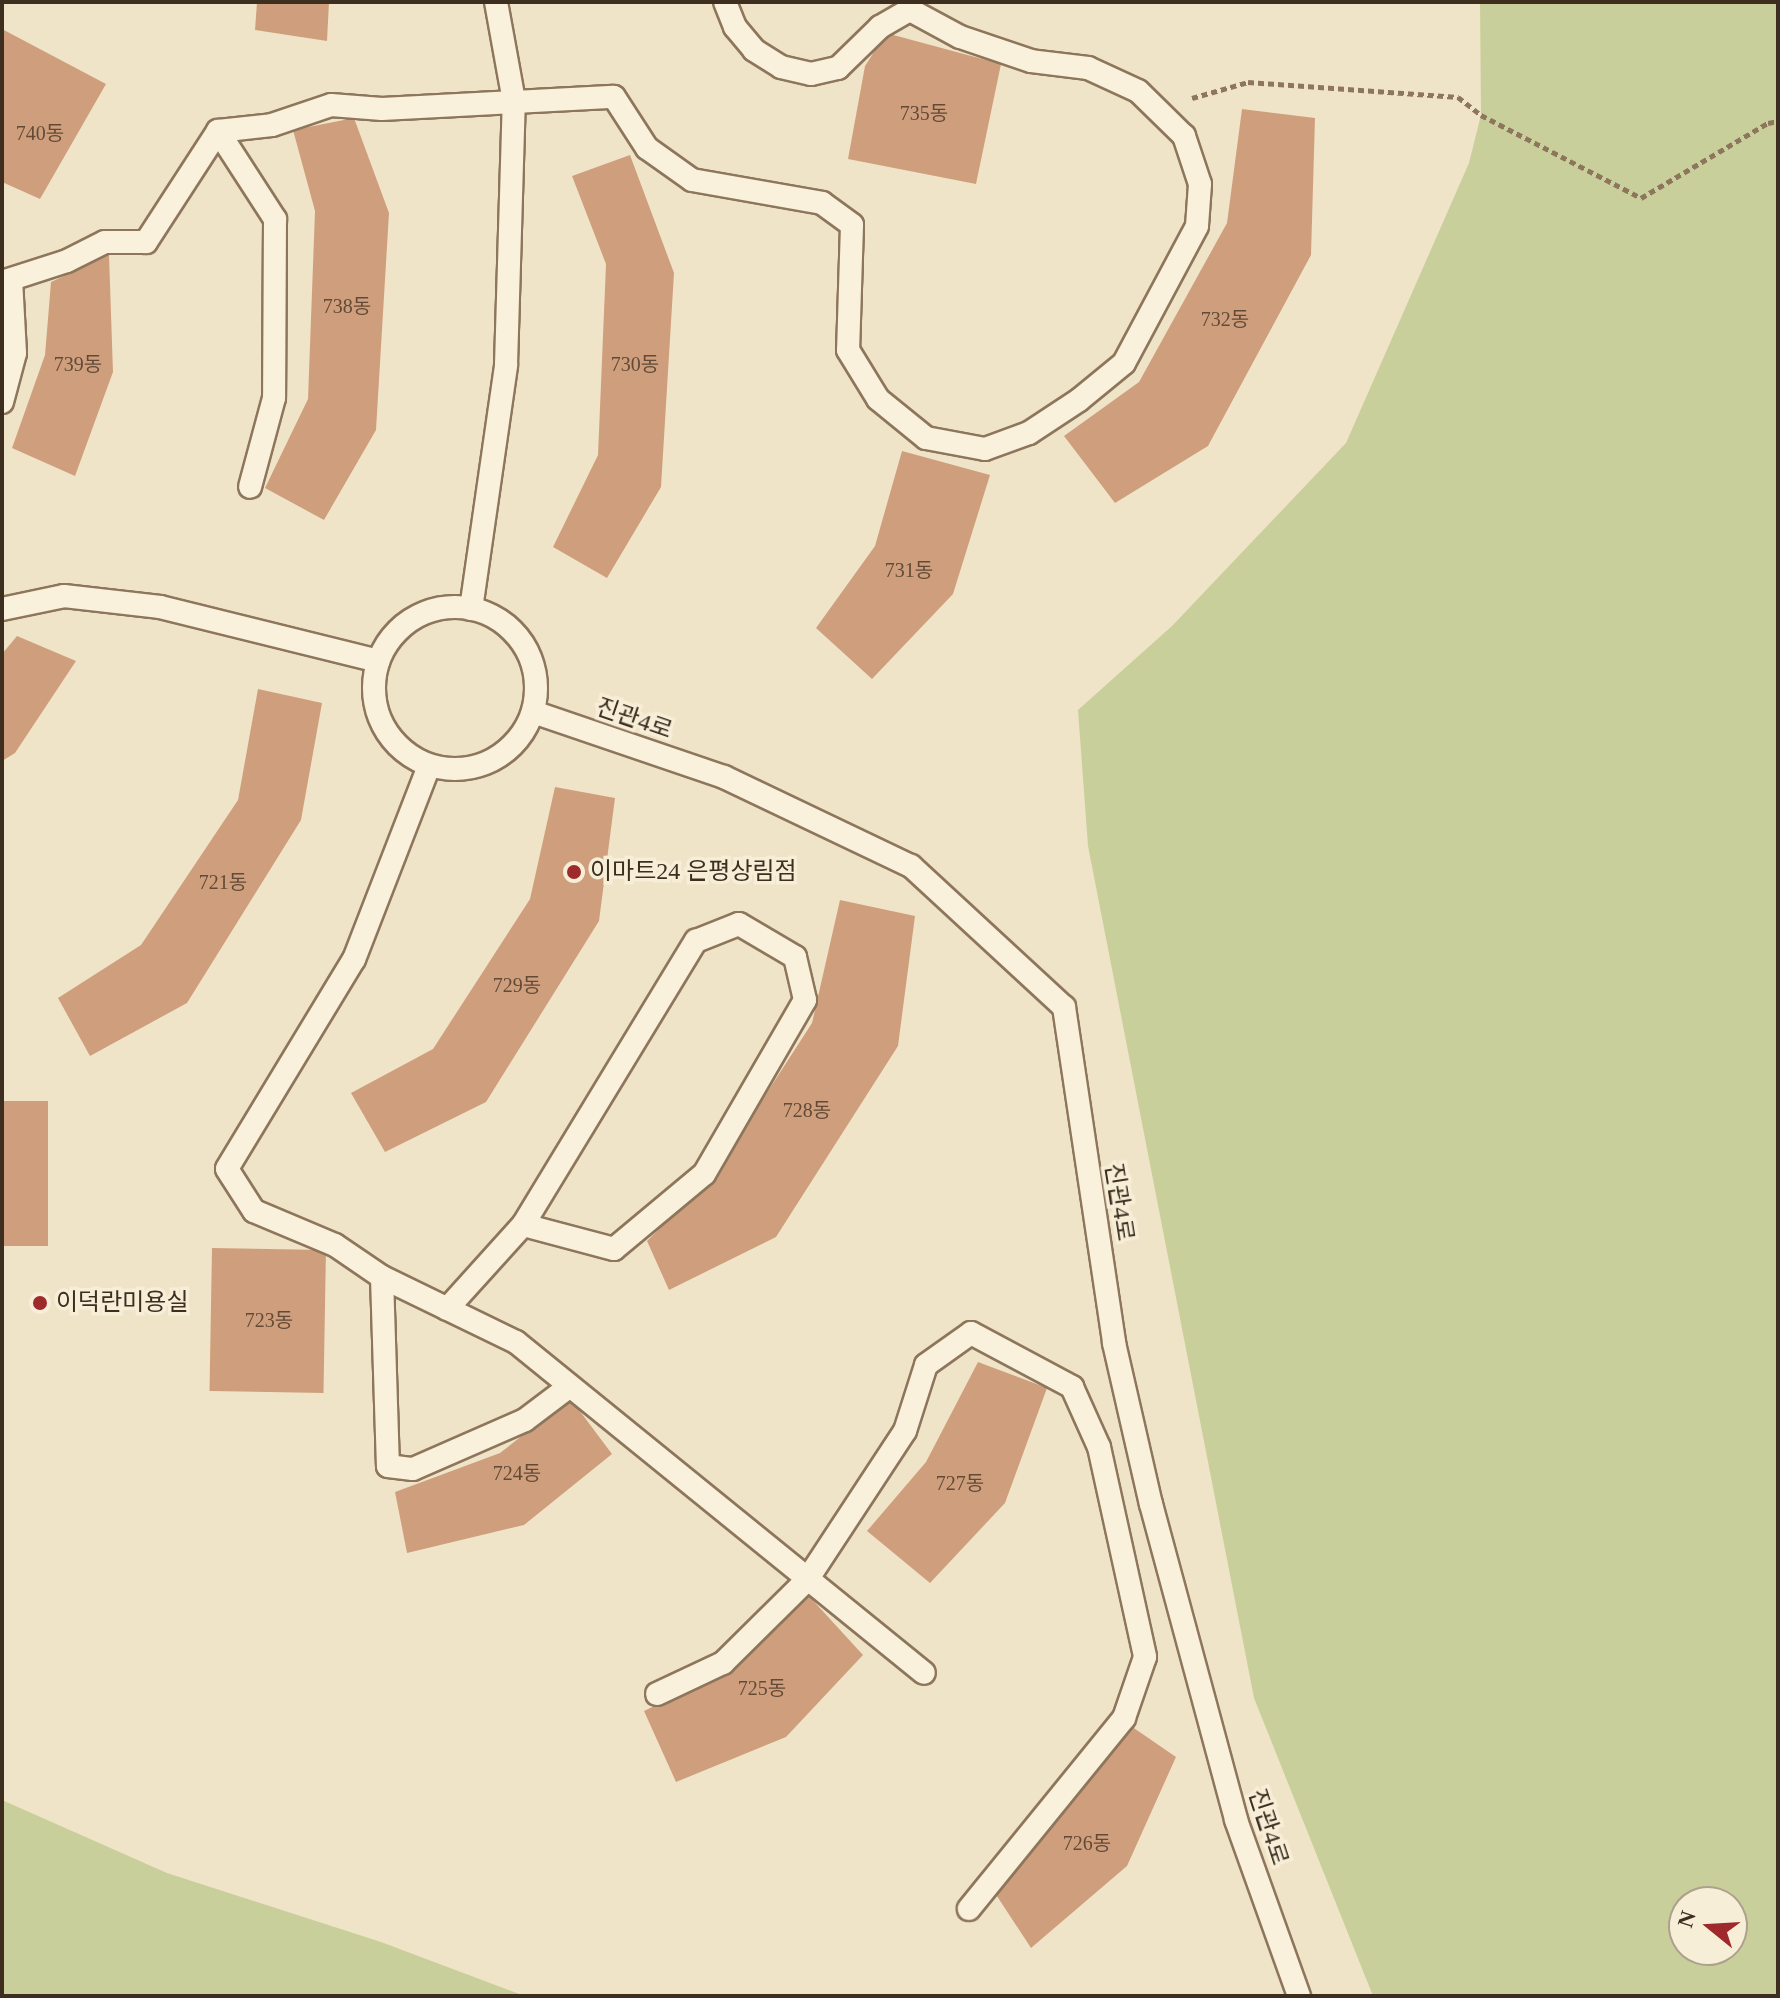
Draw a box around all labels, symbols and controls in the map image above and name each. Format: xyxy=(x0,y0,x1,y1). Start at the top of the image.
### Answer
house number: 735동 xyxy=(900,101,948,125)
house number: 740동 xyxy=(16,121,64,145)
house number: 738동 xyxy=(323,294,371,318)
house number: 732동 xyxy=(1201,307,1249,331)
house number: 739동 xyxy=(54,352,102,376)
house number: 730동 xyxy=(611,352,659,376)
house number: 731동 xyxy=(885,558,933,582)
street label: 진관4로 xyxy=(592,693,676,745)
place label: 이마트24 은평상림점 xyxy=(590,858,797,886)
marker: 이마트24 은평상림점 xyxy=(565,863,583,881)
house number: 721동 xyxy=(199,870,247,894)
house number: 729동 xyxy=(493,973,541,997)
house number: 728동 xyxy=(783,1098,831,1122)
street label: 진관4로 xyxy=(1099,1161,1139,1243)
place label: 이덕란미용실 xyxy=(56,1289,188,1317)
marker: 이덕란미용실 xyxy=(31,1294,49,1312)
house number: 723동 xyxy=(245,1308,293,1332)
house number: 724동 xyxy=(493,1461,541,1485)
house number: 727동 xyxy=(936,1471,984,1495)
house number: 725동 xyxy=(738,1676,786,1700)
street label: 진관4로 xyxy=(1242,1785,1294,1869)
house number: 726동 xyxy=(1063,1831,1111,1855)
north arrow xyxy=(1668,1886,1748,1966)
text: N xyxy=(1672,1908,1701,1930)

